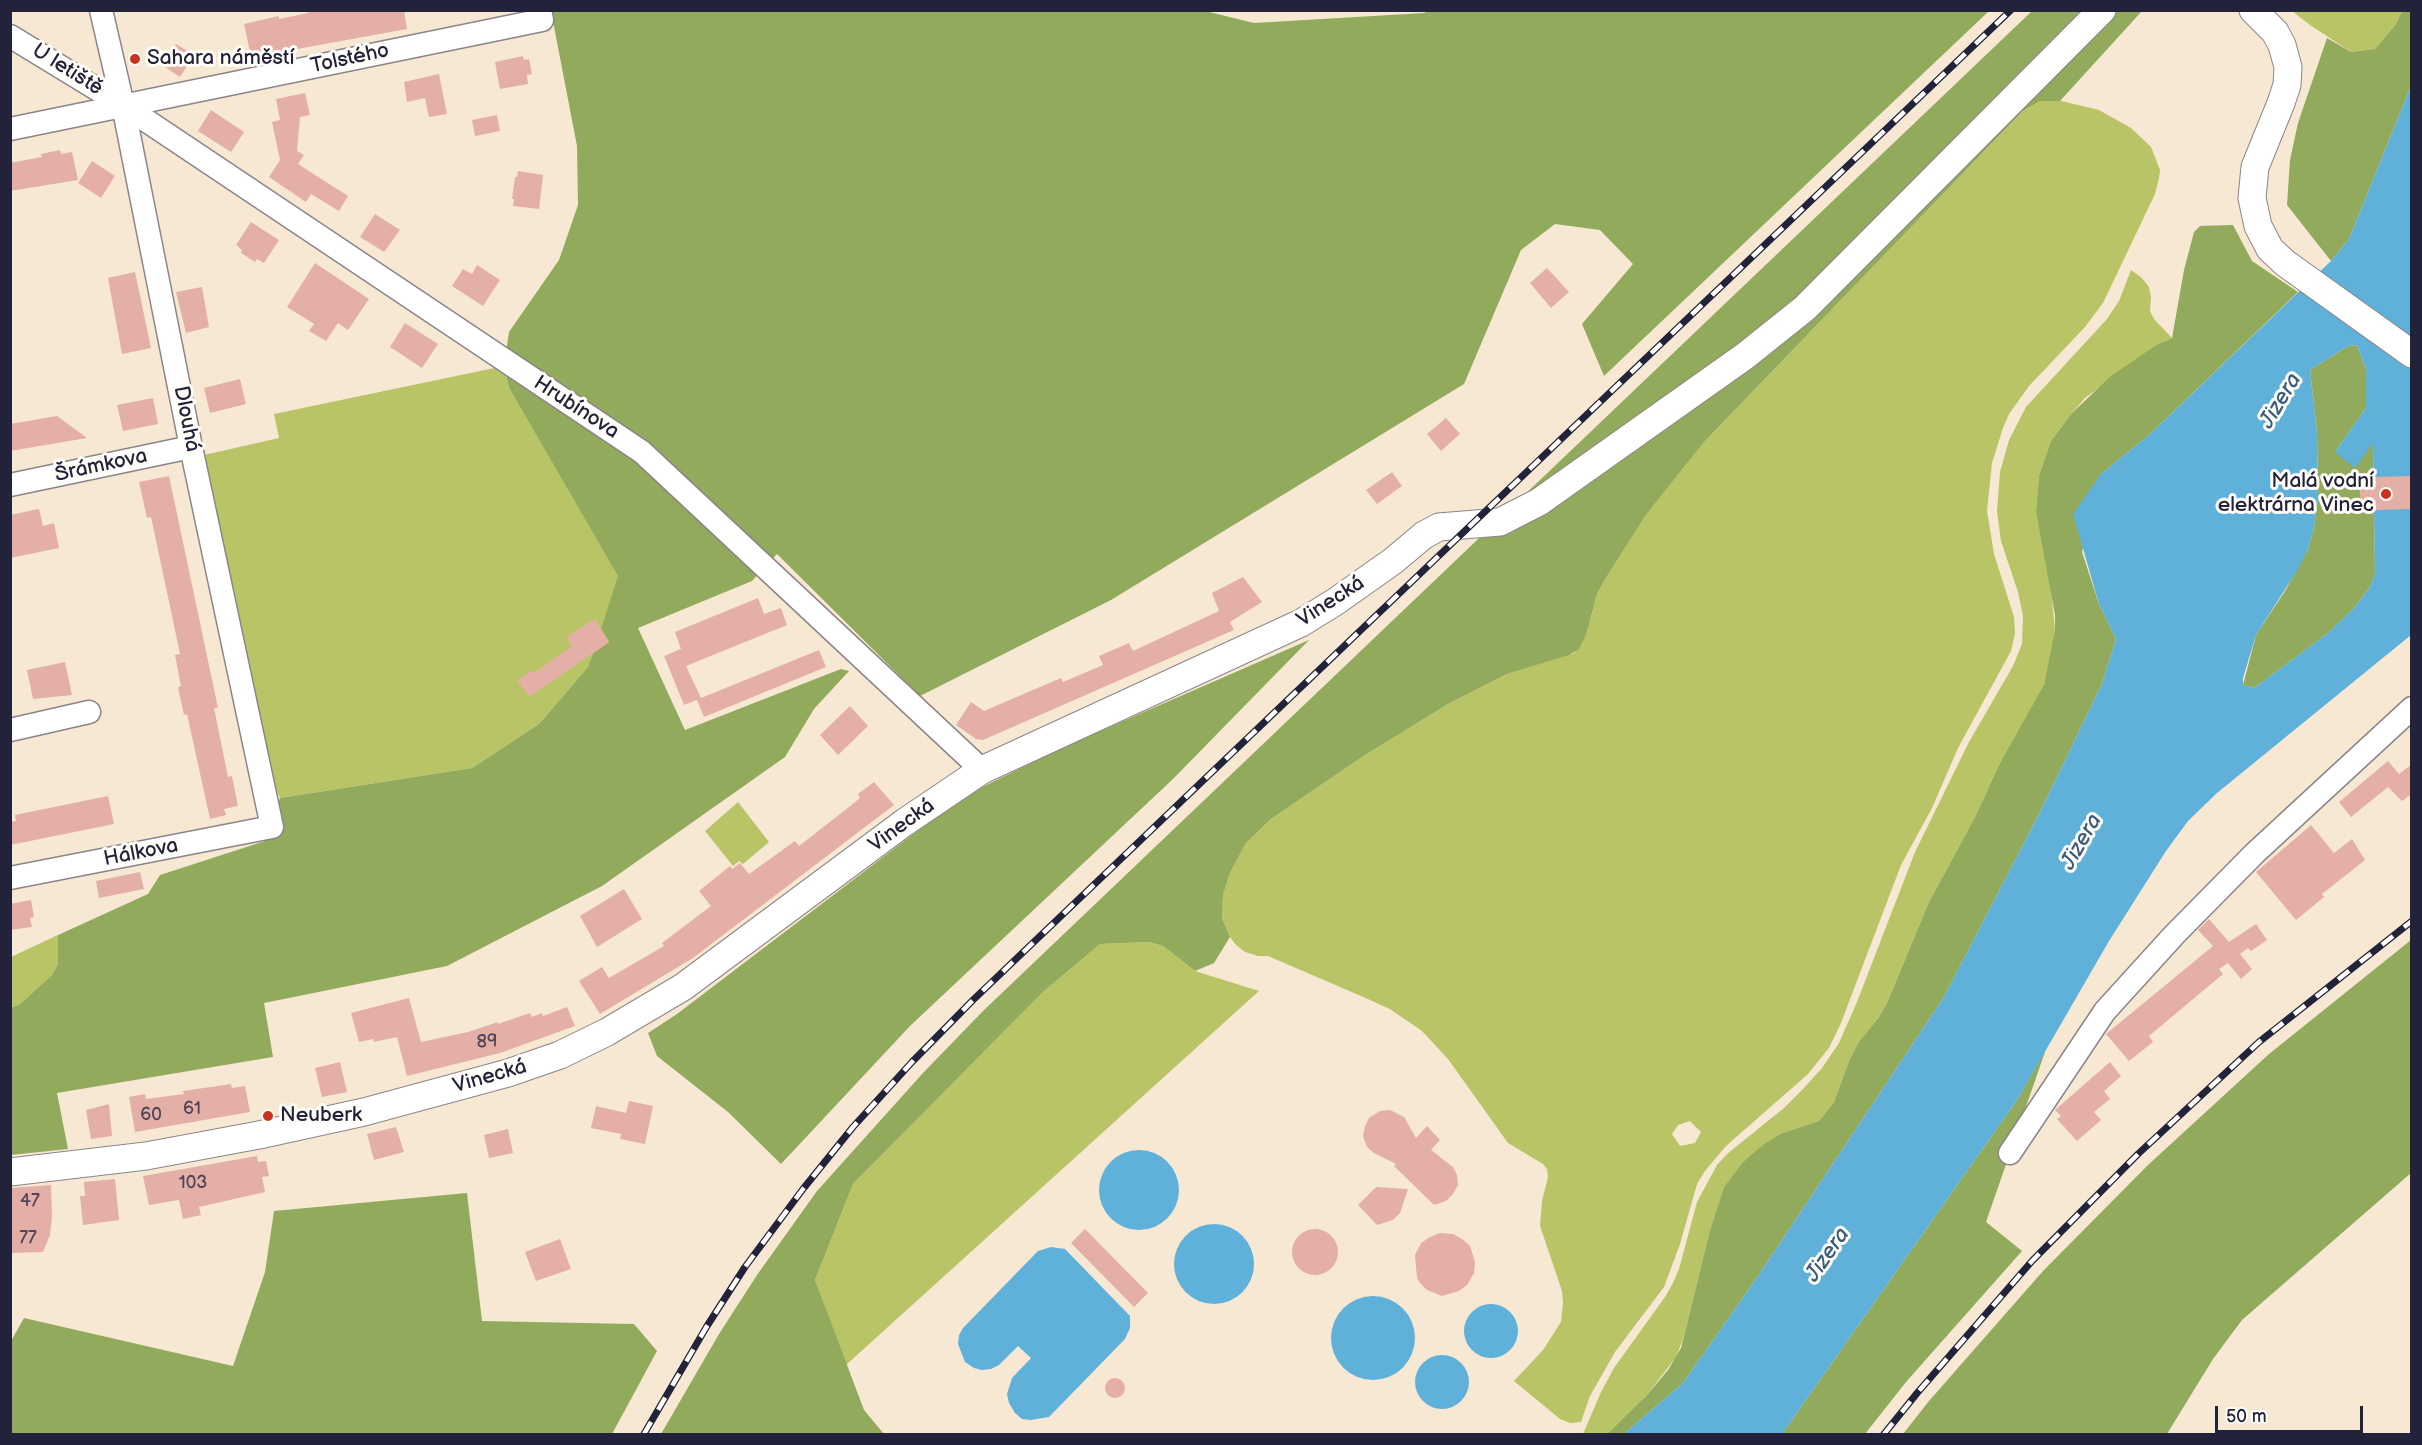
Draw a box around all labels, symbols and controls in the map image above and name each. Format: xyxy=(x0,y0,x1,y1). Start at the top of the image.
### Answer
street label: Tolstého xyxy=(309,38,391,80)
street label: U letiště xyxy=(27,39,107,101)
place label: Sahara náměstí xyxy=(147,46,294,72)
marker: Sahara náměstí xyxy=(128,52,142,66)
water label: Jizera xyxy=(2254,369,2308,433)
street label: Hrubínova xyxy=(529,371,623,445)
street label: Dlouhá xyxy=(167,384,205,454)
street label: Šrámkova xyxy=(52,444,150,488)
place label: Malá vodní elektrárna Vinec xyxy=(2218,469,2374,519)
marker: Malá vodní elektrárna Vinec xyxy=(2379,487,2393,501)
street label: Vinecká xyxy=(1293,571,1369,633)
street label: Vinecká xyxy=(864,794,940,858)
water label: Jizera xyxy=(2056,810,2108,874)
street label: Hálkova xyxy=(102,833,180,873)
house number: 89 xyxy=(477,1031,497,1053)
street label: Vinecká xyxy=(450,1055,530,1099)
house number: 61 xyxy=(183,1098,201,1120)
place label: Neuberk xyxy=(280,1103,362,1129)
house number: 60 xyxy=(140,1104,162,1126)
marker: Neuberk xyxy=(261,1109,275,1123)
house number: 103 xyxy=(179,1172,207,1194)
house number: 47 xyxy=(20,1190,40,1212)
water label: Jizera xyxy=(1800,1223,1856,1287)
house number: 77 xyxy=(19,1227,37,1249)
scale bar xyxy=(2218,1394,2366,1432)
text: 50 m xyxy=(2226,1406,2267,1427)

